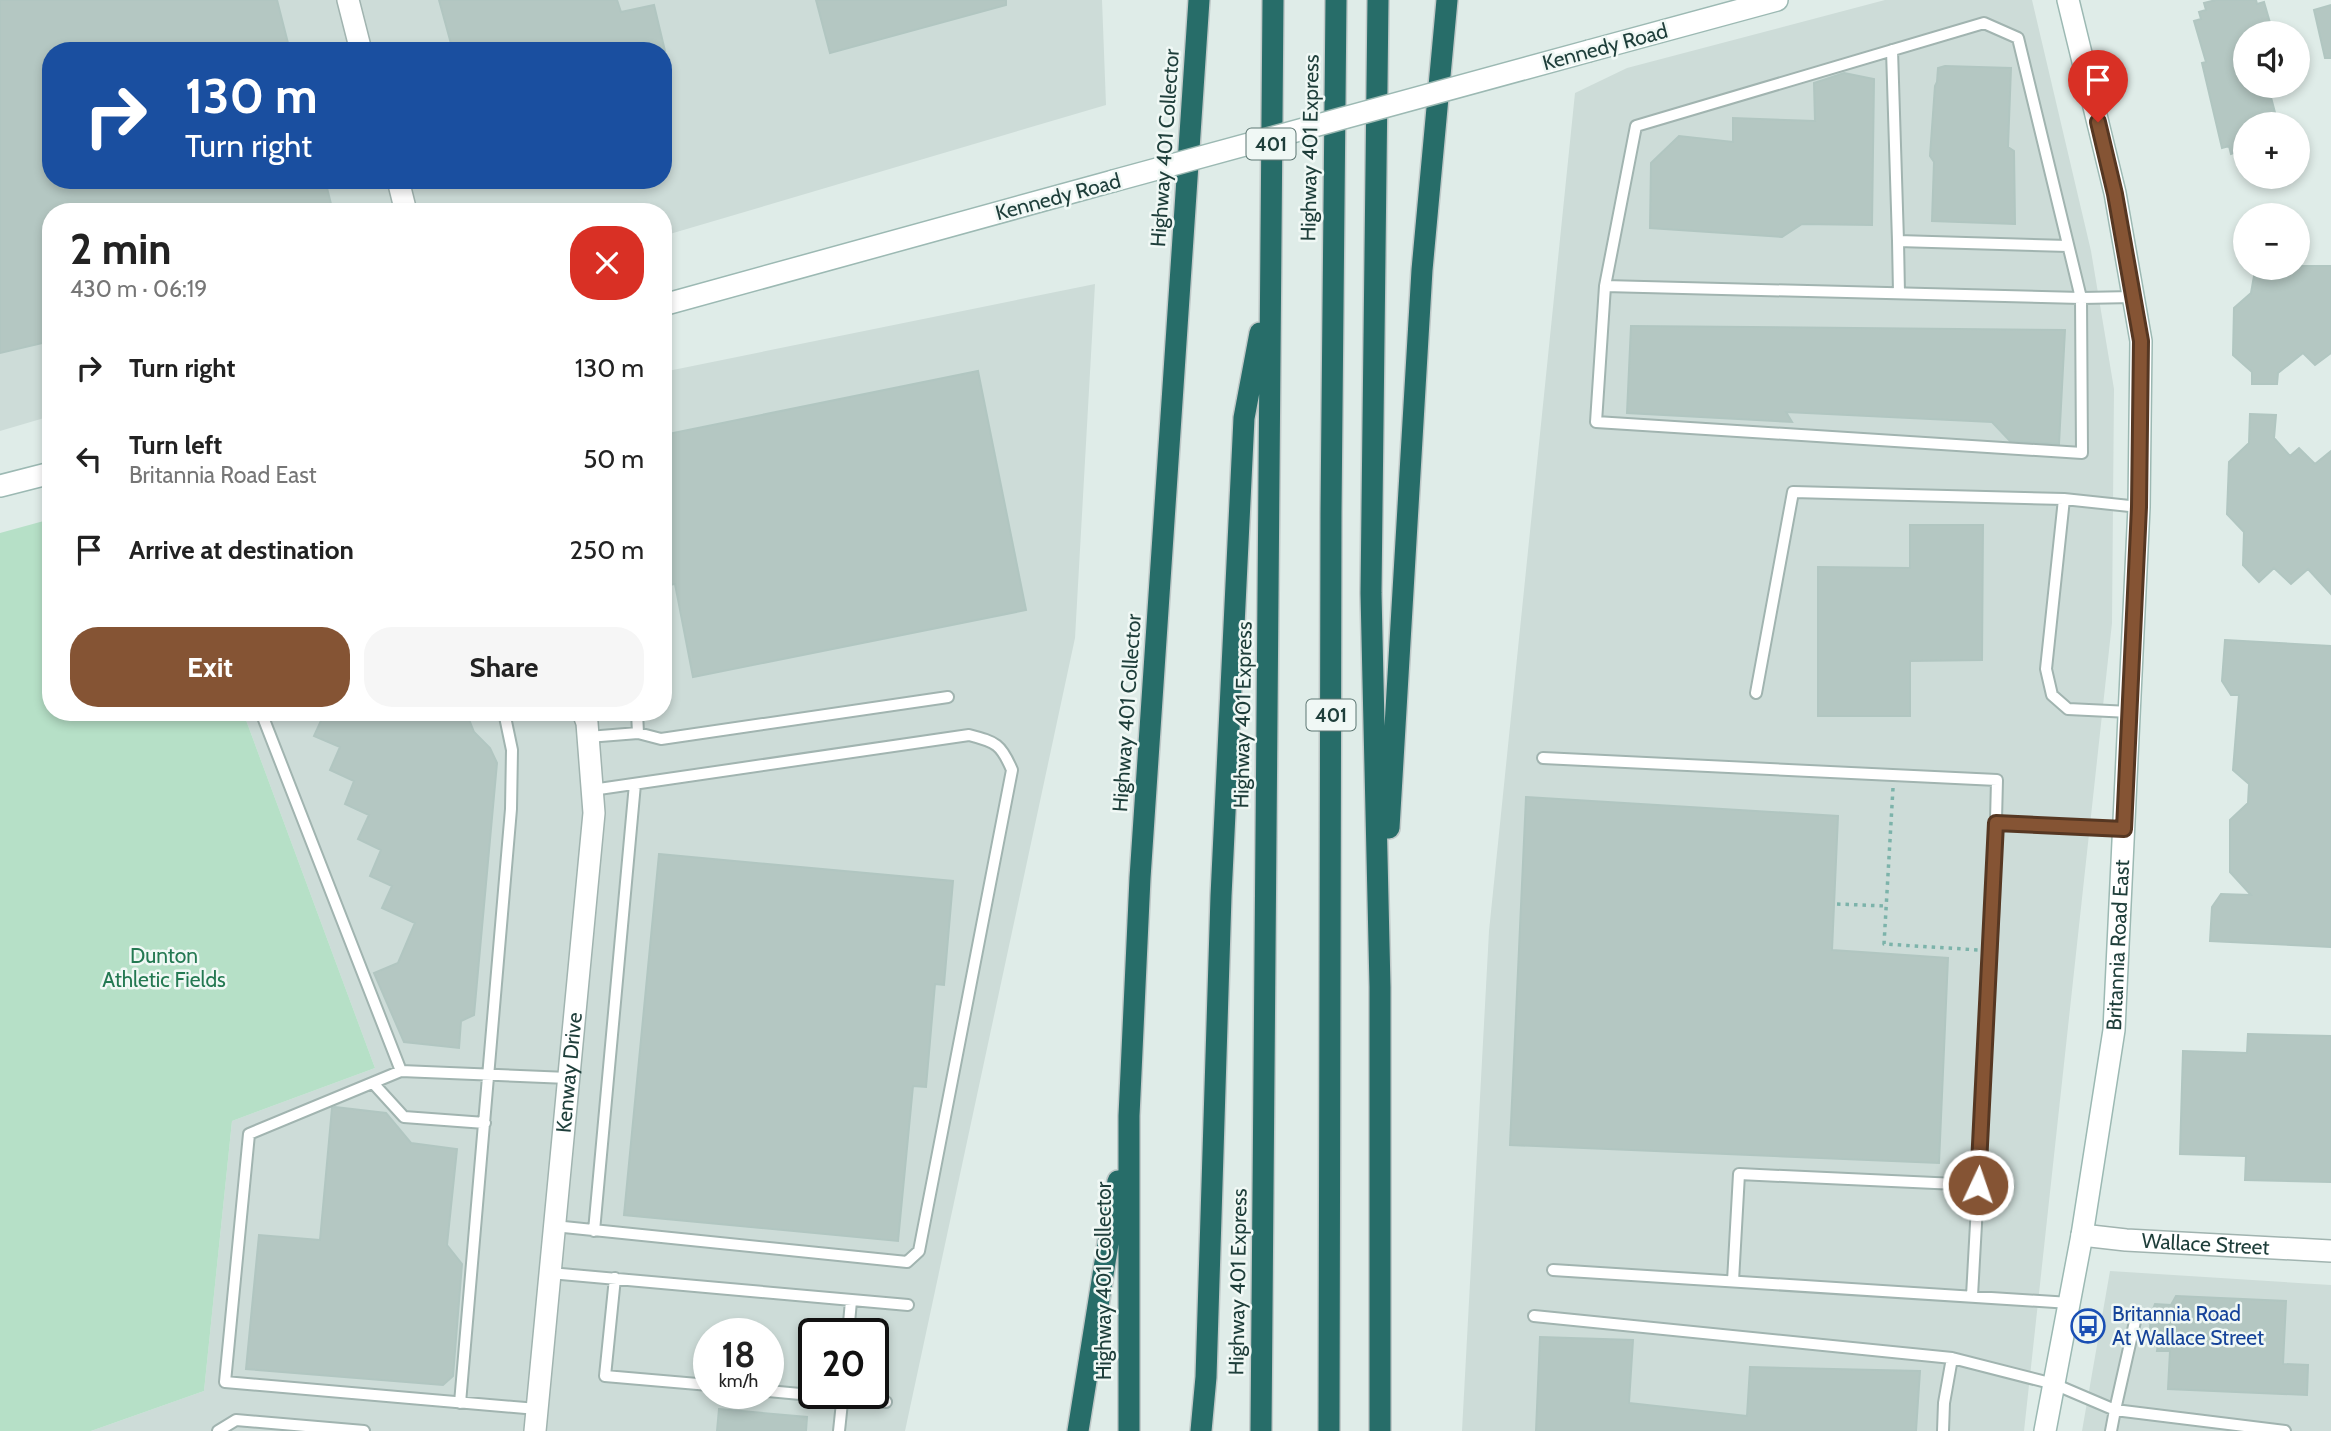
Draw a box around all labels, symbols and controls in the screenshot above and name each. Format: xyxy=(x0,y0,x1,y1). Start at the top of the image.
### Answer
street label: Kennedy Road xyxy=(1539,18,1670,75)
map controls xyxy=(2233,21,2310,280)
button: sound xyxy=(2233,21,2310,98)
street label: Highway 401 Collector xyxy=(1145,48,1184,248)
pin xyxy=(2068,50,2128,122)
street label: Highway 401 Express xyxy=(1295,54,1324,242)
icon: arrive xyxy=(2079,61,2117,99)
text: 130 m xyxy=(185,66,318,125)
icon: right xyxy=(70,70,161,161)
button: + xyxy=(2233,112,2310,189)
text: Turn right xyxy=(185,126,312,165)
road number: 401 xyxy=(1246,128,1296,160)
street label: Kennedy Road xyxy=(992,168,1123,225)
button: − xyxy=(2233,203,2310,280)
text: 2 min xyxy=(70,223,171,275)
button: close xyxy=(570,226,644,300)
text: 430 m · 06:19 xyxy=(70,275,207,303)
icon: right xyxy=(70,349,108,387)
text: Turn right xyxy=(129,352,235,384)
text: 130 m xyxy=(575,352,644,384)
text: Turn left xyxy=(129,429,222,461)
icon: left xyxy=(70,440,108,478)
text: 50 m xyxy=(583,443,644,475)
text: Britannia Road East xyxy=(129,461,316,489)
icon: arrive xyxy=(70,531,108,569)
text: Arrive at destination xyxy=(129,534,354,566)
text: 250 m xyxy=(570,534,644,566)
street label: Highway 401 Collector xyxy=(1107,613,1146,813)
street label: Highway 401 Express xyxy=(1228,621,1257,809)
button: Exit xyxy=(70,627,350,707)
button: Share xyxy=(364,627,644,707)
road number: 401 xyxy=(1306,700,1356,730)
street label: Britannia Road East xyxy=(2101,859,2134,1031)
park label: Dunton Athletic Fields xyxy=(102,943,226,992)
street label: Kenway Drive xyxy=(551,1011,587,1134)
position arrow xyxy=(1941,1148,2015,1222)
street label: Highway 401 Collector xyxy=(1091,1181,1116,1380)
street label: Highway 401 Express xyxy=(1223,1188,1252,1376)
street label: Wallace Street xyxy=(2141,1228,2270,1260)
place label: Britannia Road At Wallace Street xyxy=(2112,1301,2264,1350)
bus stop icon: Britannia Road At Wallace Street xyxy=(2069,1307,2107,1345)
speed limit sign: 20 xyxy=(798,1318,889,1409)
text: 18 xyxy=(721,1333,756,1376)
text: km/h xyxy=(719,1370,758,1392)

